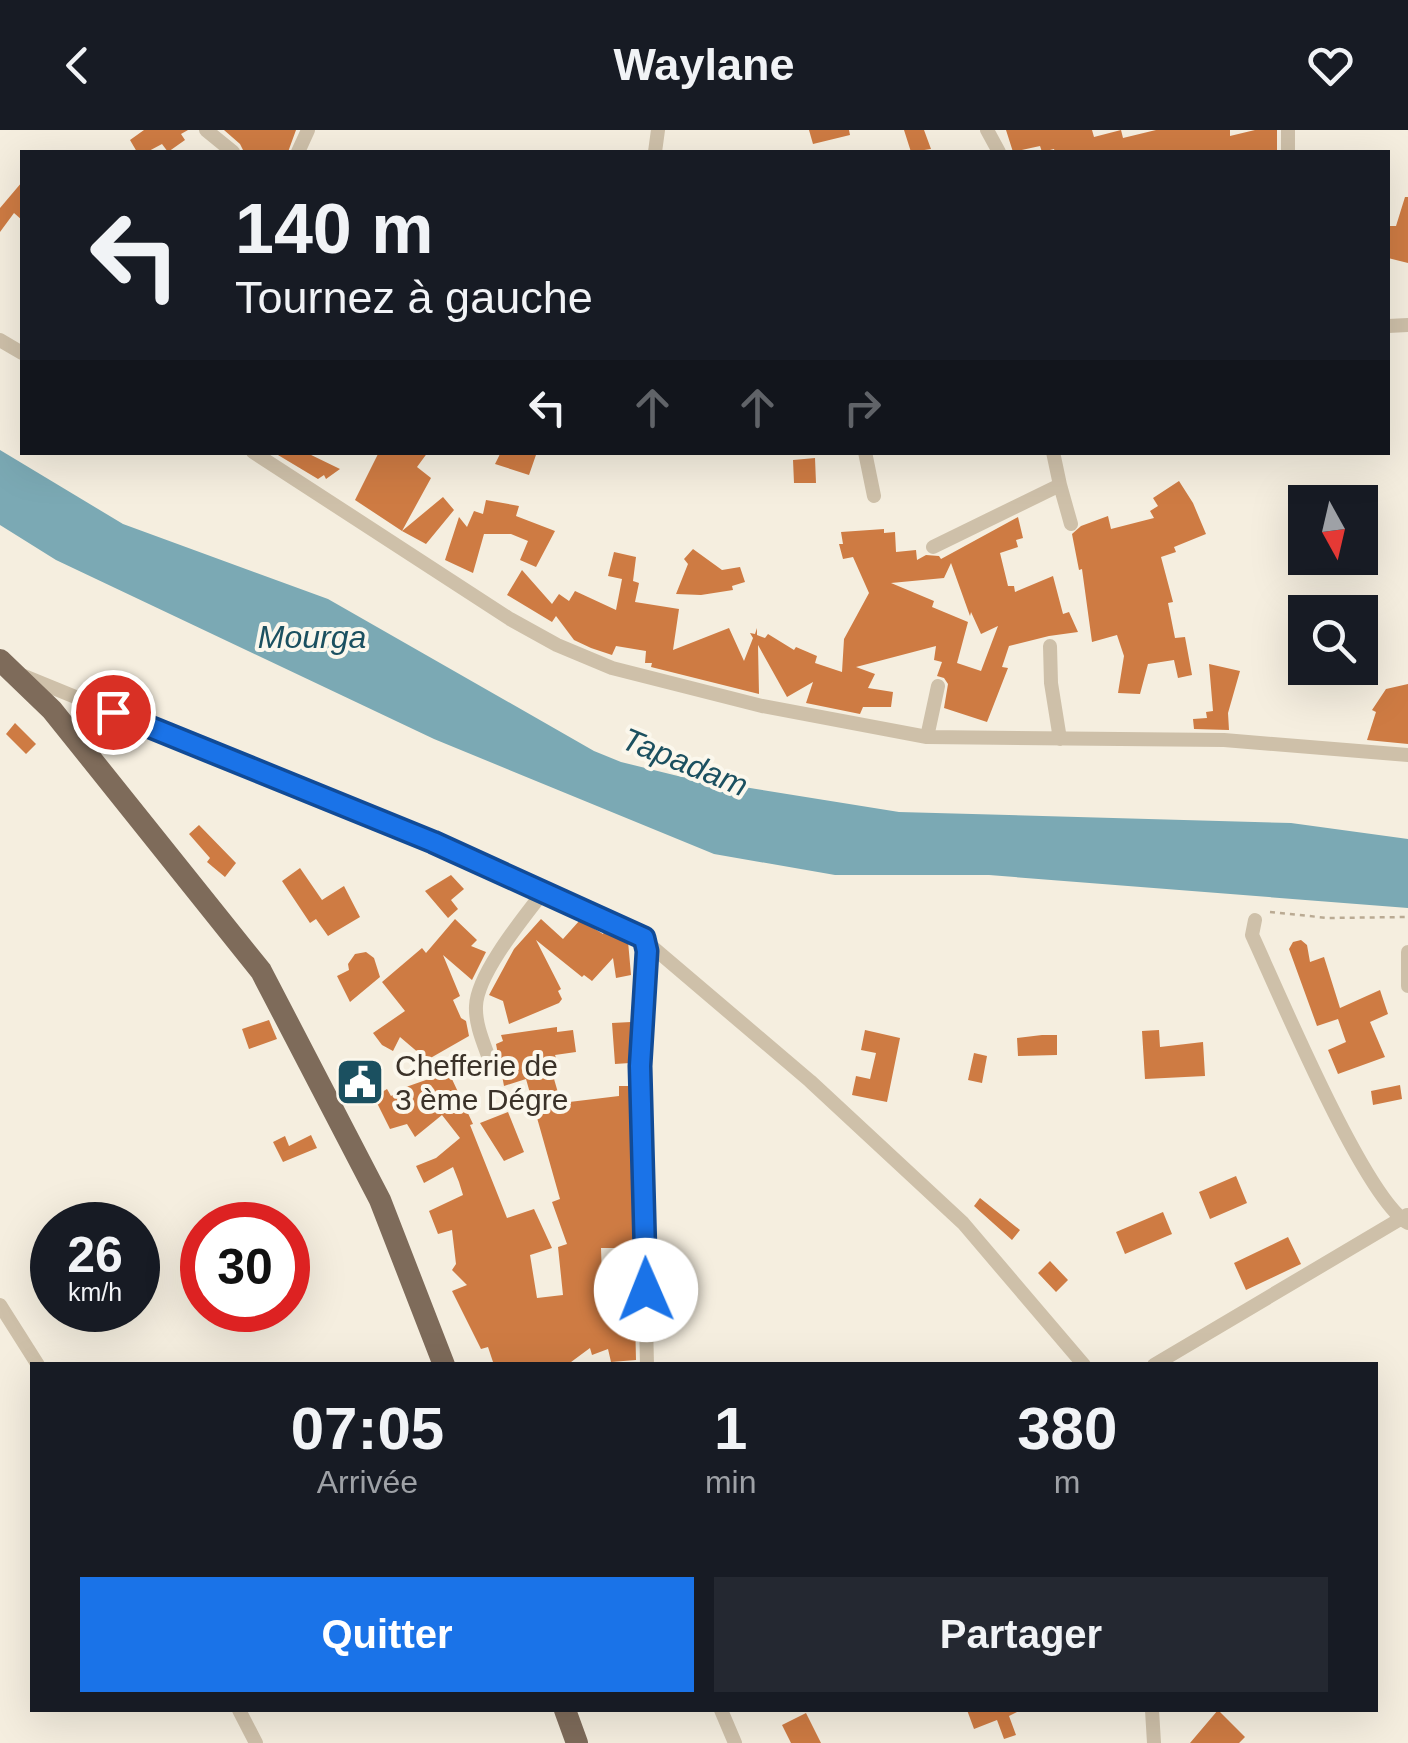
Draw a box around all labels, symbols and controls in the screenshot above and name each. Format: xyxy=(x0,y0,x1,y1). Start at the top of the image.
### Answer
icon: back xyxy=(50,38,105,93)
icon: heart xyxy=(1303,38,1358,93)
text: Waylane xyxy=(614,39,794,90)
icon: left xyxy=(70,190,200,320)
text: 140 m xyxy=(235,190,433,268)
text: Tournez à gauche xyxy=(235,272,593,323)
icon: left xyxy=(520,380,575,435)
icon: ahead xyxy=(625,380,680,435)
icon: ahead xyxy=(730,380,785,435)
icon: right xyxy=(835,380,890,435)
north arrow xyxy=(1288,485,1378,575)
map controls xyxy=(1288,485,1378,685)
button: search xyxy=(1288,595,1378,685)
water label: Mourga xyxy=(258,619,366,655)
pin xyxy=(71,670,156,755)
icon: arrive xyxy=(86,685,141,740)
water label: Tapadam xyxy=(617,721,753,803)
place label: Chefferie de 3 ème Dégre xyxy=(395,1049,568,1116)
public building icon: Chefferie de 3 ème Dégre xyxy=(334,1056,386,1108)
speed limit sign: 30 xyxy=(180,1202,310,1332)
text: 26 xyxy=(67,1227,123,1283)
position arrow xyxy=(594,1238,698,1342)
text: km/h xyxy=(68,1278,122,1306)
text: 07:05 xyxy=(291,1395,444,1462)
text: 1 xyxy=(714,1395,747,1462)
text: 380 xyxy=(1017,1395,1117,1462)
text: Arrivée xyxy=(317,1464,418,1500)
text: min xyxy=(705,1464,756,1500)
text: m xyxy=(1054,1464,1081,1500)
button: Quitter xyxy=(80,1577,694,1692)
button: Partager xyxy=(714,1577,1328,1692)

